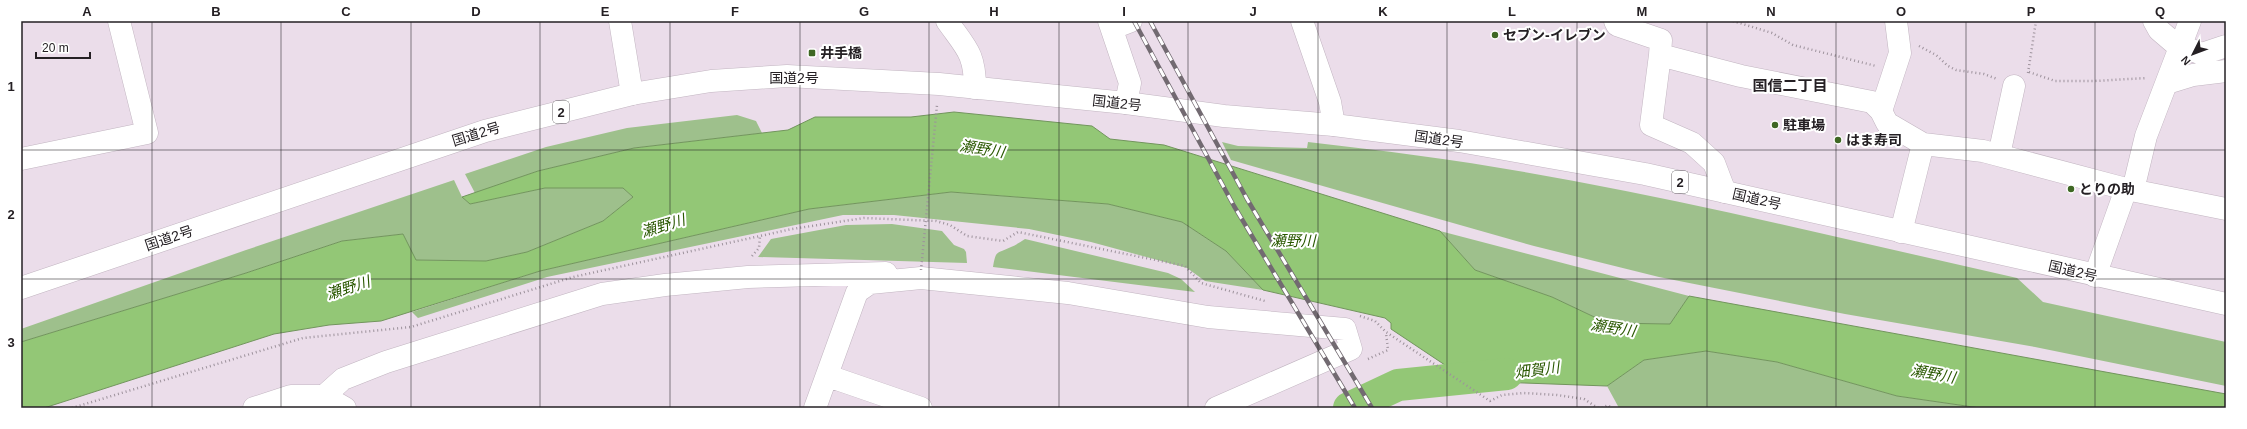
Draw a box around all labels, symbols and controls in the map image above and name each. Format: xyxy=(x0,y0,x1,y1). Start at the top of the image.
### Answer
text: A xyxy=(82,4,92,19)
text: B xyxy=(211,4,221,19)
text: C xyxy=(341,4,351,19)
text: D xyxy=(471,4,481,19)
text: E xyxy=(601,4,610,19)
text: F xyxy=(731,4,739,19)
text: G xyxy=(859,4,869,19)
text: H xyxy=(989,4,999,19)
text: I xyxy=(1122,4,1126,19)
text: J xyxy=(1249,4,1257,19)
text: K xyxy=(1378,4,1388,19)
text: L xyxy=(1508,4,1516,19)
text: M xyxy=(1637,4,1647,19)
text: N xyxy=(1766,4,1776,19)
text: O xyxy=(1896,4,1906,19)
text: P xyxy=(2027,4,2036,19)
text: Q xyxy=(2155,4,2165,19)
place label: セブン-イレブン xyxy=(1503,27,1606,43)
marker: セブン-イレブン xyxy=(1490,30,1500,40)
scale bar xyxy=(36,34,90,60)
north arrow xyxy=(2173,34,2213,74)
text: 20 m xyxy=(42,41,69,55)
place label: 井手橋 xyxy=(820,45,862,61)
marker: 井手橋 xyxy=(807,48,817,58)
text: N xyxy=(2178,54,2193,68)
street label: 国道2号 xyxy=(769,70,819,86)
district label: 国信二丁目 xyxy=(1752,77,1828,94)
text: 1 xyxy=(7,79,15,94)
street label: 国道2号 xyxy=(1091,92,1143,114)
road number: 2 xyxy=(553,101,569,123)
place label: 駐車場 xyxy=(1783,117,1825,133)
street label: 国道2号 xyxy=(450,119,502,149)
marker: 駐車場 xyxy=(1770,120,1780,130)
street label: 国道2号 xyxy=(1413,128,1465,150)
place label: はま寿司 xyxy=(1846,132,1902,148)
marker: はま寿司 xyxy=(1833,135,1843,145)
water label: 瀬野川 xyxy=(959,137,1008,161)
road number: 2 xyxy=(1672,171,1688,193)
place label: とりの助 xyxy=(2079,181,2135,197)
marker: とりの助 xyxy=(2066,184,2076,194)
street label: 国道2号 xyxy=(1731,186,1783,212)
text: 2 xyxy=(7,207,15,222)
water label: 瀬野川 xyxy=(639,210,689,240)
street label: 国道2号 xyxy=(143,222,195,254)
water label: 瀬野川 xyxy=(1270,232,1317,249)
street label: 国道2号 xyxy=(2047,258,2099,284)
water label: 瀬野川 xyxy=(324,272,374,303)
water label: 瀬野川 xyxy=(1590,316,1639,340)
text: 3 xyxy=(7,335,15,350)
water label: 畑賀川 xyxy=(1514,358,1562,381)
water label: 瀬野川 xyxy=(1909,361,1959,386)

